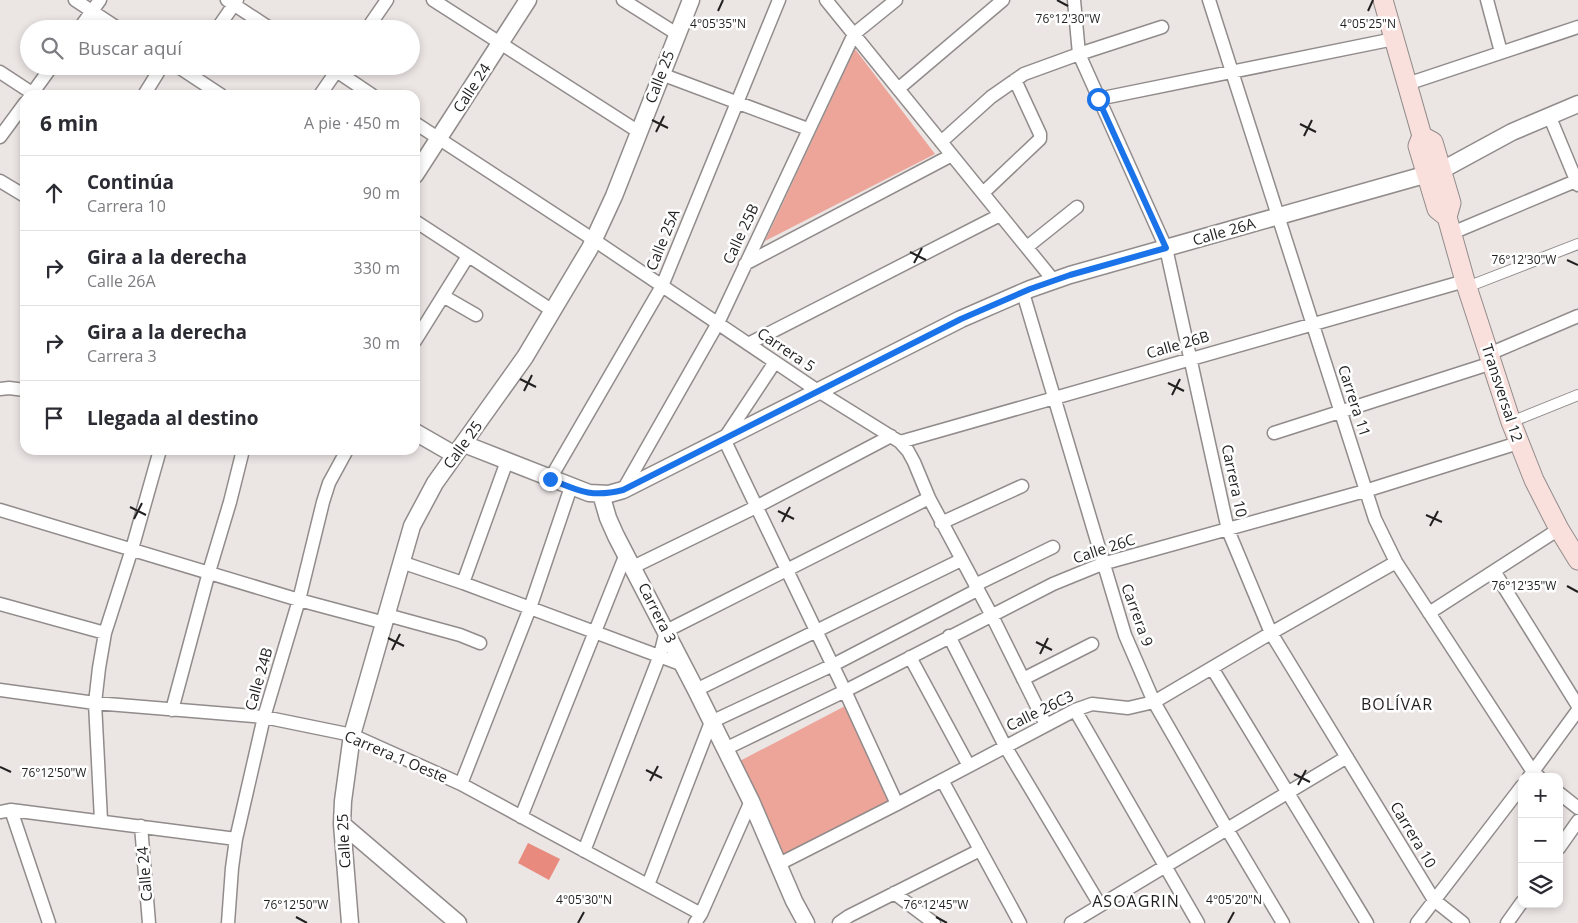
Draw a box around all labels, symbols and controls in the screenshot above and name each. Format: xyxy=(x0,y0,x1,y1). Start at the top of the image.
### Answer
text: 76°12'30"W xyxy=(1036,10,1100,27)
text: 4°05'35"N xyxy=(690,15,746,32)
text: 4°05'25"N xyxy=(1340,15,1396,32)
search box xyxy=(20,20,420,75)
icon: search xyxy=(38,34,66,62)
text: Buscar aquí xyxy=(78,35,182,61)
street label: Calle 25 xyxy=(640,47,678,106)
street label: Calle 24 xyxy=(448,59,495,116)
route start xyxy=(1087,88,1110,111)
text: 6 min xyxy=(40,109,98,137)
text: A pie · 450 m xyxy=(304,112,400,134)
text: Continúa xyxy=(87,169,174,195)
icon: ahead xyxy=(40,179,68,207)
text: 90 m xyxy=(363,182,400,204)
text: Carrera 10 xyxy=(87,195,166,217)
street label: Calle 25B xyxy=(717,200,763,267)
street label: Calle 25A xyxy=(641,206,684,273)
street label: Calle 26A xyxy=(1190,212,1258,250)
text: Gira a la derecha xyxy=(87,244,247,270)
text: 76°12'30"W xyxy=(1492,251,1556,268)
icon: right xyxy=(40,254,68,282)
text: 330 m xyxy=(354,257,400,279)
text: Calle 26A xyxy=(87,270,156,292)
text: Gira a la derecha xyxy=(87,319,247,345)
street label: Carrera 5 xyxy=(754,323,819,376)
street label: Calle 26B xyxy=(1144,326,1211,363)
icon: right xyxy=(40,329,68,357)
text: 30 m xyxy=(363,332,400,354)
street label: Transversal 12 xyxy=(1478,341,1528,444)
text: Carrera 3 xyxy=(87,345,157,367)
street label: Carrera 11 xyxy=(1334,362,1376,439)
icon: arrive xyxy=(40,404,68,432)
text: Llegada al destino xyxy=(87,405,259,431)
street label: Calle 25 xyxy=(438,416,486,472)
street label: Carrera 10 xyxy=(1218,443,1252,519)
route end xyxy=(539,468,562,491)
street label: Calle 26C xyxy=(1070,529,1137,567)
text: 76°12'35"W xyxy=(1492,577,1556,594)
street label: Carrera 3 xyxy=(634,579,682,646)
street label: Carrera 9 xyxy=(1117,581,1159,649)
street label: Calle 24B xyxy=(240,645,277,712)
street label: Calle 26C3 xyxy=(1002,685,1077,735)
district label: BOLÍVAR xyxy=(1361,693,1433,715)
street label: Carrera 1 Oeste xyxy=(342,725,451,787)
text: 76°12'50"W xyxy=(22,764,86,781)
map controls xyxy=(1518,773,1563,908)
button: + xyxy=(1518,773,1563,818)
street label: Carrera 10 xyxy=(1386,798,1441,871)
street label: Calle 25 xyxy=(332,813,354,869)
button: − xyxy=(1518,818,1563,863)
street label: Calle 24 xyxy=(132,845,156,902)
button: layers xyxy=(1518,863,1563,908)
district label: ASOAGRIN xyxy=(1092,890,1180,912)
text: 4°05'30"N xyxy=(556,891,612,908)
text: 4°05'20"N xyxy=(1206,891,1262,908)
text: 76°12'50"W xyxy=(264,896,328,913)
text: 76°12'45"W xyxy=(904,896,968,913)

